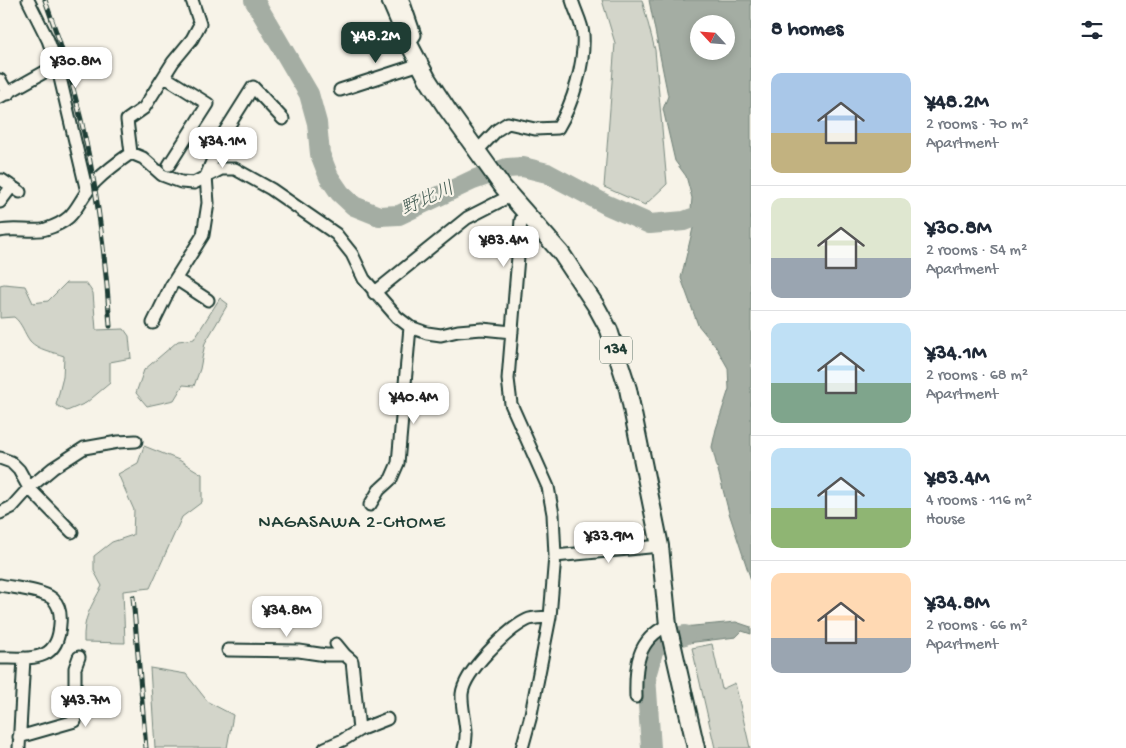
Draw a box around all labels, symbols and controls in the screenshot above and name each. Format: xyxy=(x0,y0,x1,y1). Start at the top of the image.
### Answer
north arrow xyxy=(690,15,735,60)
map controls xyxy=(690,15,735,60)
icon: filters xyxy=(1078,16,1106,44)
text: 8 homes xyxy=(771,18,843,43)
pin: ¥48.2M xyxy=(335,22,417,64)
text: ¥48.2M xyxy=(352,28,400,47)
pin: ¥30.8M xyxy=(35,46,117,89)
text: ¥30.8M xyxy=(51,53,101,72)
text: ¥48.2M xyxy=(926,91,989,116)
icon: home xyxy=(811,93,871,153)
text: 2 rooms · 70 m² xyxy=(926,116,1029,135)
pin: ¥34.1M xyxy=(182,126,264,169)
text: ¥34.1M xyxy=(200,133,246,152)
text: Apartment xyxy=(926,135,998,154)
water label: 野比川 xyxy=(397,178,459,222)
text: ¥30.8M xyxy=(926,217,991,242)
icon: home xyxy=(811,218,871,278)
pin: ¥83.4M xyxy=(463,226,545,268)
text: ¥83.4M xyxy=(480,232,528,251)
text: 2 rooms · 54 m² xyxy=(926,242,1027,261)
text: Apartment xyxy=(926,261,998,280)
road number: 134 xyxy=(600,336,632,364)
text: ¥34.1M xyxy=(926,342,986,367)
icon: home xyxy=(811,343,871,403)
text: 2 rooms · 68 m² xyxy=(926,367,1028,386)
pin: ¥40.4M xyxy=(373,382,455,425)
text: Apartment xyxy=(926,386,998,405)
text: ¥40.4M xyxy=(390,389,438,408)
text: ¥83.4M xyxy=(926,467,989,492)
icon: home xyxy=(811,468,871,528)
text: 4 rooms · 116 m² xyxy=(926,492,1032,511)
text: House xyxy=(926,511,965,530)
district label: NAGASAWA 2-CHOME xyxy=(258,512,446,535)
pin: ¥33.9M xyxy=(568,522,650,564)
text: ¥33.9M xyxy=(585,528,633,547)
text: ¥34.8M xyxy=(926,592,989,617)
icon: home xyxy=(811,593,871,653)
pin: ¥34.8M xyxy=(246,596,328,638)
text: ¥34.8M xyxy=(263,602,311,621)
text: 2 rooms · 66 m² xyxy=(926,617,1027,636)
text: Apartment xyxy=(926,636,998,655)
pin: ¥43.7M xyxy=(45,686,127,728)
text: ¥43.7M xyxy=(62,692,110,711)

